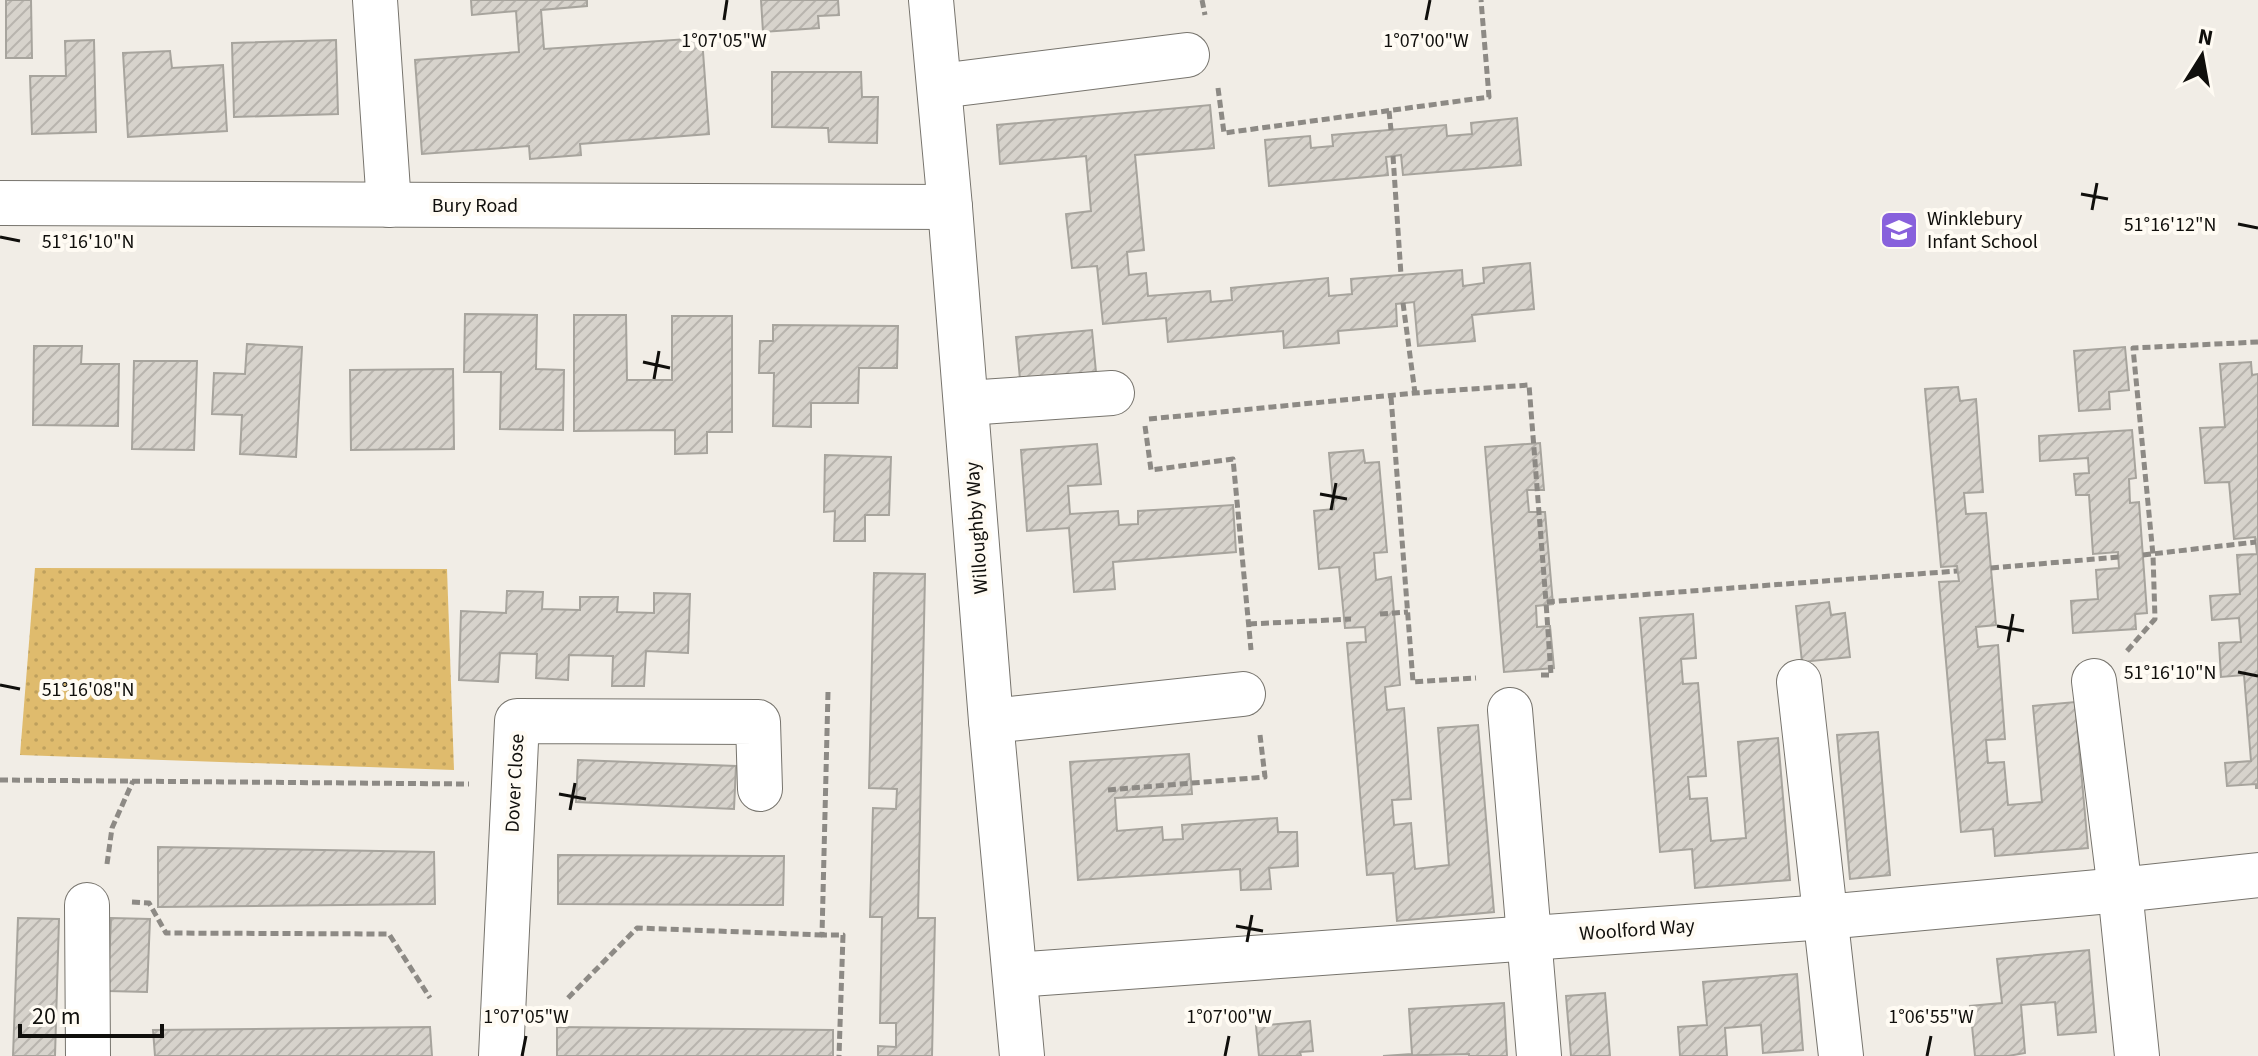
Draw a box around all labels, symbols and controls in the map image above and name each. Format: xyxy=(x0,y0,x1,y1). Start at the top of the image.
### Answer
north arrow xyxy=(2162,16,2242,96)
text: N xyxy=(2195,20,2216,54)
text: 1°07'05"W xyxy=(681,27,767,55)
text: 1°07'00"W xyxy=(1383,27,1469,55)
street label: Bury Road xyxy=(432,192,518,220)
place label: Winklebury Infant School xyxy=(1927,205,2038,256)
school or university icon: Winklebury Infant School xyxy=(1878,209,1920,251)
text: 51°16'12"N xyxy=(2124,211,2216,239)
text: 51°16'10"N xyxy=(42,228,134,256)
street label: Willoughby Way xyxy=(958,460,996,595)
text: 51°16'10"N xyxy=(2124,659,2216,687)
text: 51°16'08"N xyxy=(42,676,134,704)
street label: Dover Close xyxy=(498,733,532,833)
street label: Woolford Way xyxy=(1578,912,1696,948)
scale bar xyxy=(20,988,162,1038)
text: 20 m xyxy=(32,999,81,1034)
text: 1°07'05"W xyxy=(483,1003,569,1031)
text: 1°07'00"W xyxy=(1186,1003,1272,1031)
text: 1°06'55"W xyxy=(1888,1003,1974,1031)

